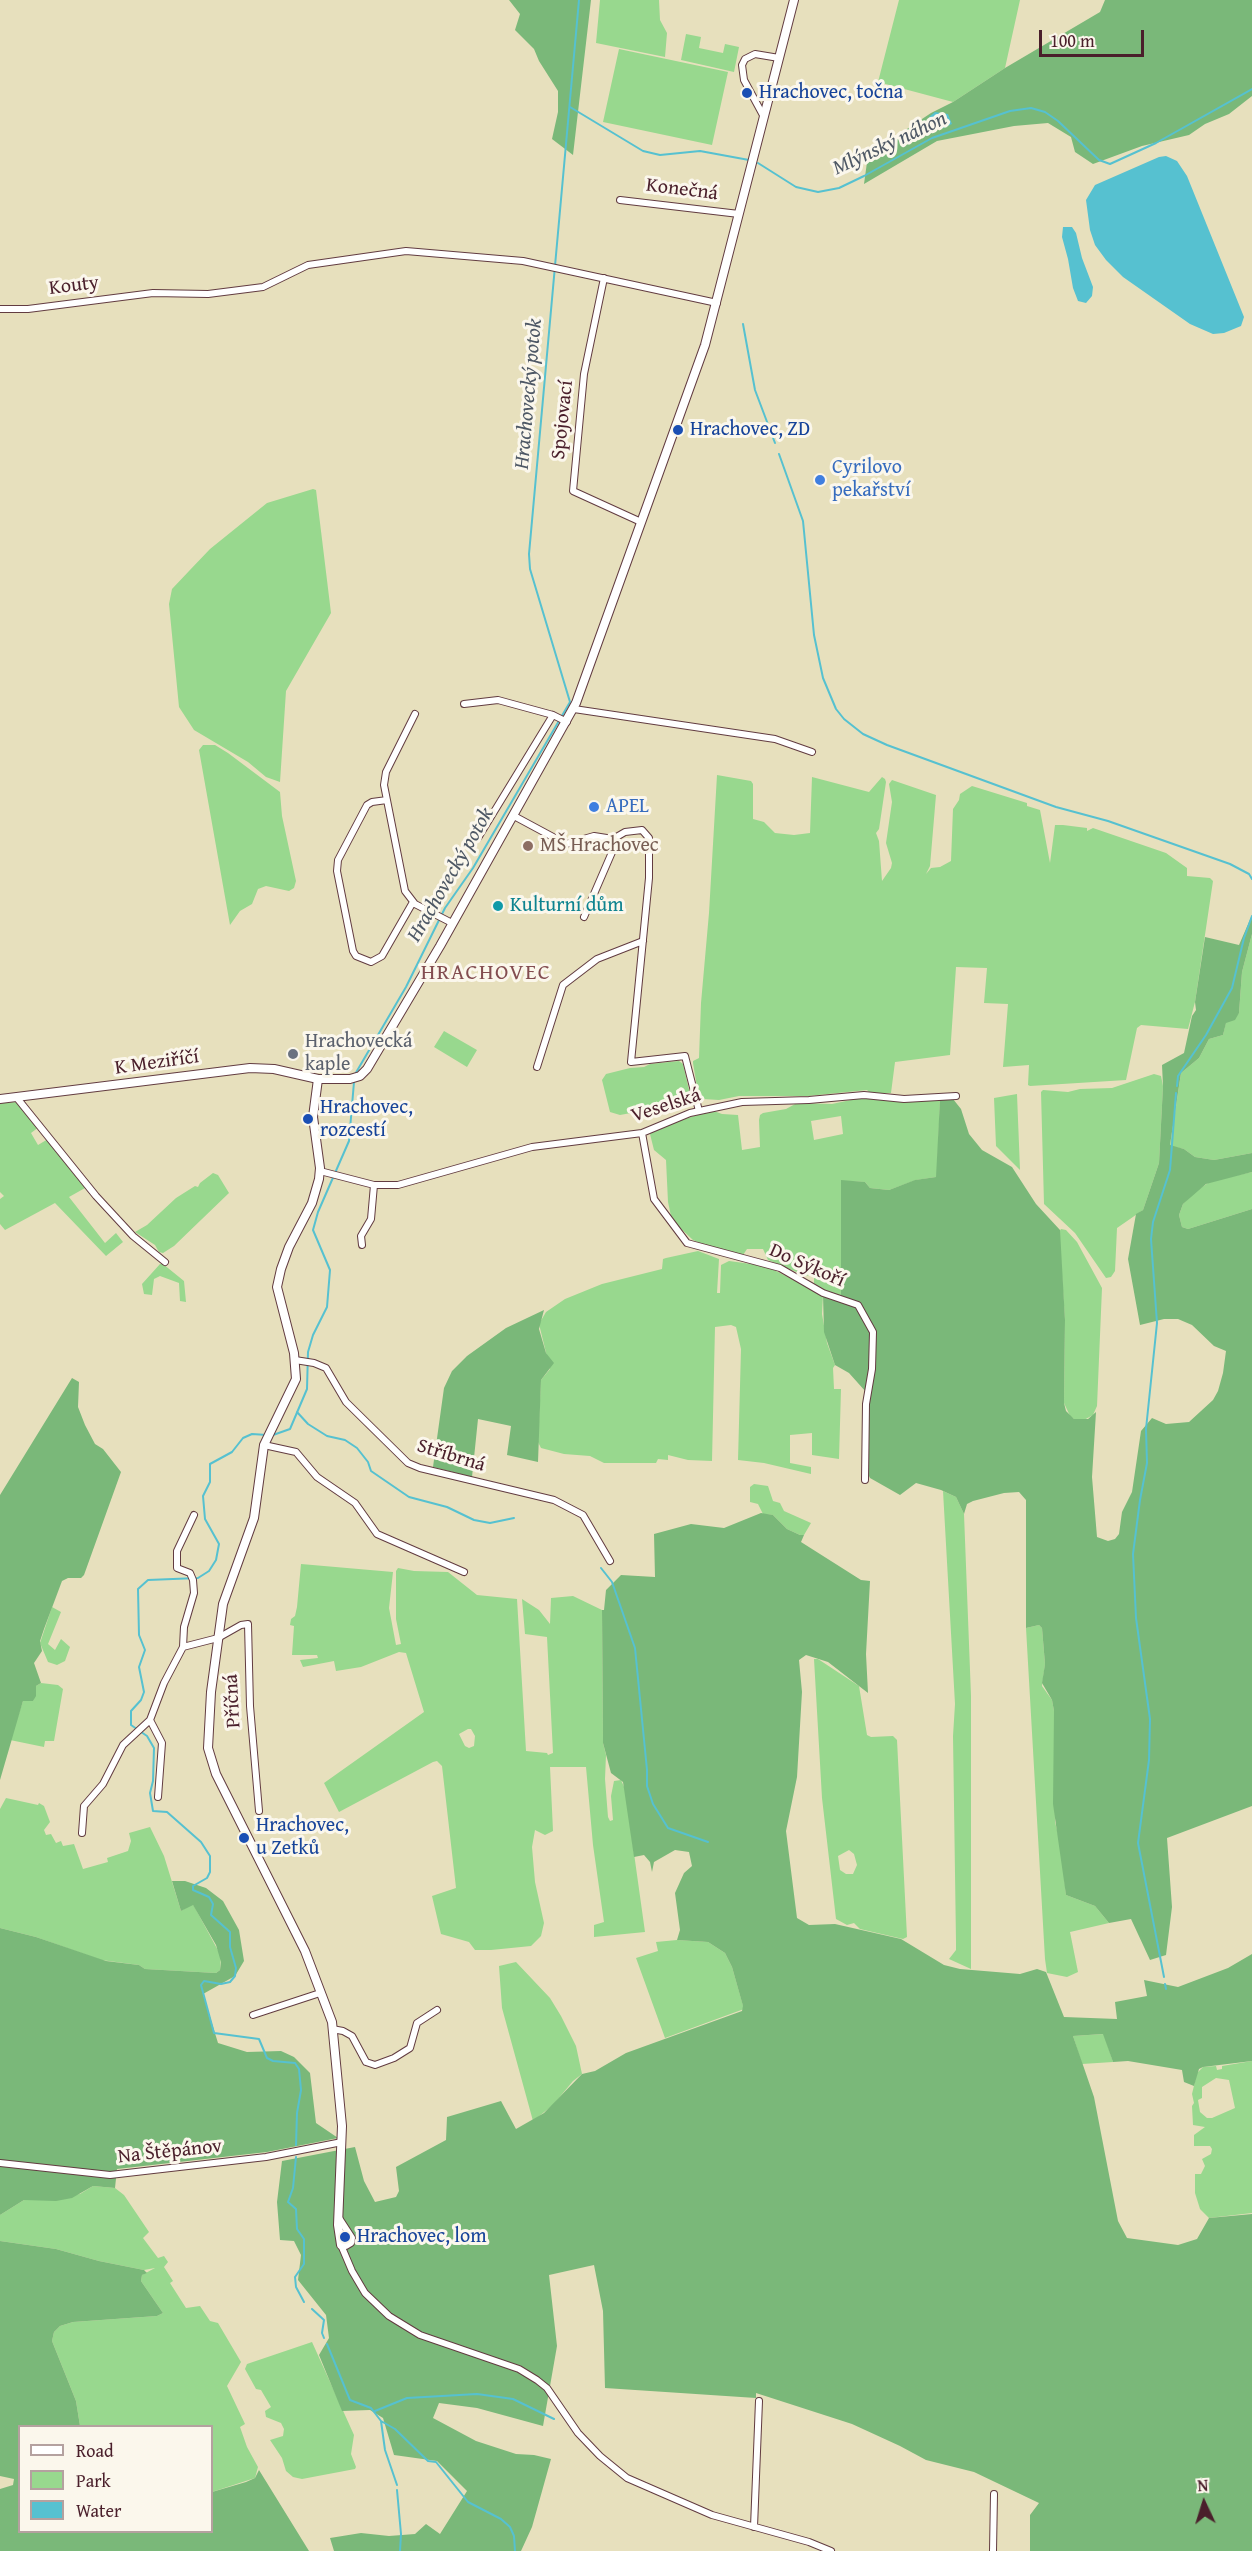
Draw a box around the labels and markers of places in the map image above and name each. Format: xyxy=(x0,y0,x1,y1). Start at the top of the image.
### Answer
place label: Hrachovec, točna xyxy=(759,81,903,105)
marker: Hrachovec, točna xyxy=(740,86,754,100)
place label: Hrachovec, ZD xyxy=(690,418,810,442)
marker: Hrachovec, ZD xyxy=(671,423,685,437)
place label: Cyrilovo pekařství xyxy=(832,456,911,503)
marker: Cyrilovo pekařství xyxy=(813,473,827,487)
place label: APEL xyxy=(606,795,649,819)
marker: APEL xyxy=(587,800,601,814)
place label: MŠ Hrachovec xyxy=(540,834,659,858)
marker: MŠ Hrachovec xyxy=(521,839,535,853)
place label: Kulturní dům xyxy=(510,894,623,918)
marker: Kulturní dům xyxy=(491,899,505,913)
place label: Hrachovecká kaple xyxy=(305,1030,412,1077)
marker: Hrachovecká kaple xyxy=(286,1047,300,1061)
place label: Hrachovec, rozcestí xyxy=(320,1096,413,1143)
marker: Hrachovec, rozcestí xyxy=(301,1112,315,1126)
place label: Hrachovec, u Zetků xyxy=(256,1814,349,1861)
marker: Hrachovec, u Zetků xyxy=(237,1831,251,1845)
place label: Hrachovec, lom xyxy=(357,2225,487,2249)
marker: Hrachovec, lom xyxy=(338,2230,352,2244)

